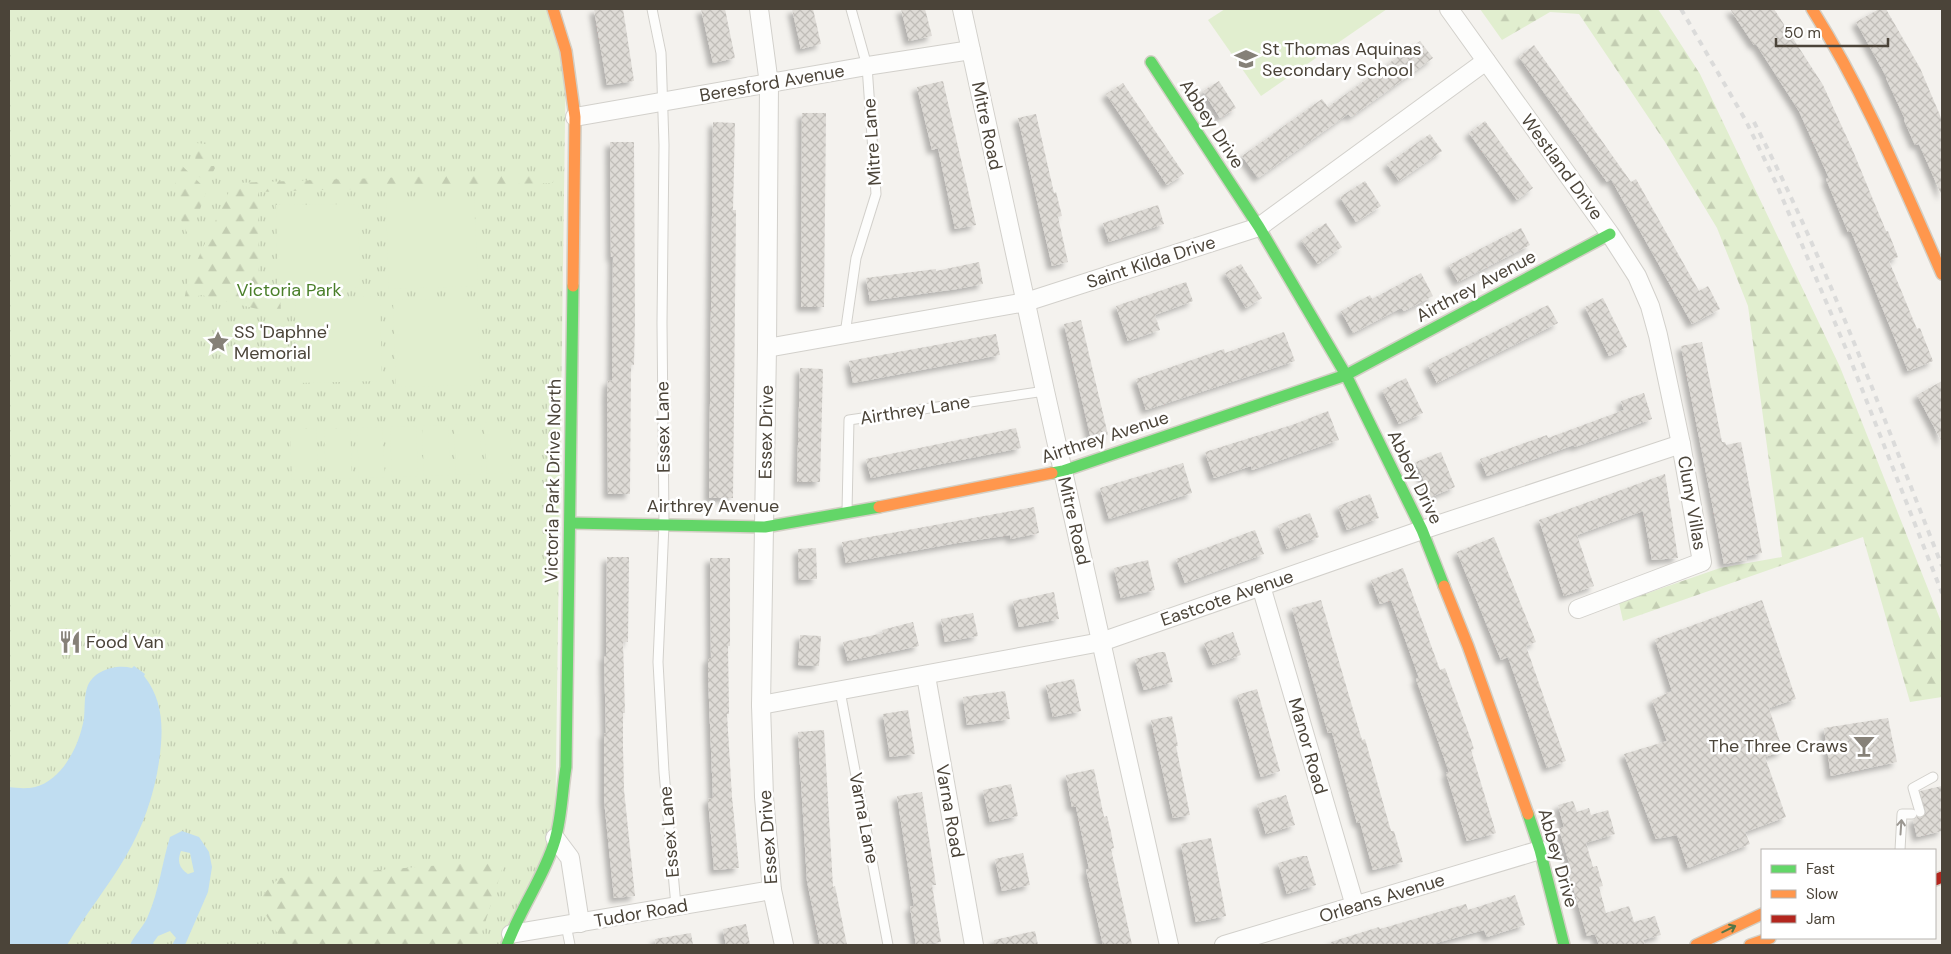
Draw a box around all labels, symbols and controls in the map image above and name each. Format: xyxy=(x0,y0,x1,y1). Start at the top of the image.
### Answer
scale bar xyxy=(1776,15,1888,47)
text: 50 m xyxy=(1784,23,1821,43)
place label: St Thomas Aquinas Secondary School xyxy=(1262,37,1422,82)
school or university icon: St Thomas Aquinas Secondary School xyxy=(1233,46,1259,72)
street label: Beresford Avenue xyxy=(698,58,846,108)
street label: Abbey Drive xyxy=(1174,75,1250,173)
street label: Mitre Road xyxy=(966,80,1008,172)
street label: Mitre Lane xyxy=(857,97,887,187)
street label: Westland Drive xyxy=(1515,109,1609,225)
street label: Saint Kilda Drive xyxy=(1084,230,1218,294)
street label: Airthrey Avenue xyxy=(1412,244,1540,328)
park label: Victoria Park xyxy=(237,278,342,302)
place label: SS 'Daphne' Memorial xyxy=(234,320,329,365)
place icon: SS 'Daphne' Memorial xyxy=(205,329,231,355)
street label: Victoria Park Drive North xyxy=(539,379,567,583)
street label: Essex Lane xyxy=(650,381,676,473)
street label: Essex Drive xyxy=(753,385,779,479)
street label: Airthrey Lane xyxy=(858,389,972,431)
street label: Airthrey Avenue xyxy=(1038,405,1172,469)
street label: Abbey Drive xyxy=(1382,426,1448,528)
street label: Cluny Villas xyxy=(1672,454,1712,552)
street label: Mitre Road xyxy=(1052,475,1096,567)
street label: Airthrey Avenue xyxy=(647,494,779,518)
street label: Eastcote Avenue xyxy=(1157,564,1297,632)
restaurant icon: Food Van xyxy=(57,629,83,655)
place label: Food Van xyxy=(86,630,164,654)
street label: Manor Road xyxy=(1283,695,1333,797)
bar icon: The Three Craws xyxy=(1851,733,1877,759)
place label: The Three Craws xyxy=(1709,734,1848,758)
street label: Varna Road xyxy=(930,762,970,860)
street label: Varna Lane xyxy=(843,770,885,866)
street label: Essex Lane xyxy=(653,785,685,879)
street label: Essex Drive xyxy=(753,789,783,885)
street label: Abbey Drive xyxy=(1532,806,1584,910)
one-way arrow xyxy=(1897,819,1906,835)
legend xyxy=(1761,849,1936,939)
text: Fast xyxy=(1806,859,1835,879)
street label: Orleans Avenue xyxy=(1316,868,1448,928)
text: Slow xyxy=(1806,884,1839,904)
street label: Tudor Road xyxy=(592,893,690,933)
text: Jam xyxy=(1806,909,1835,929)
one-way arrow xyxy=(1721,924,1736,933)

